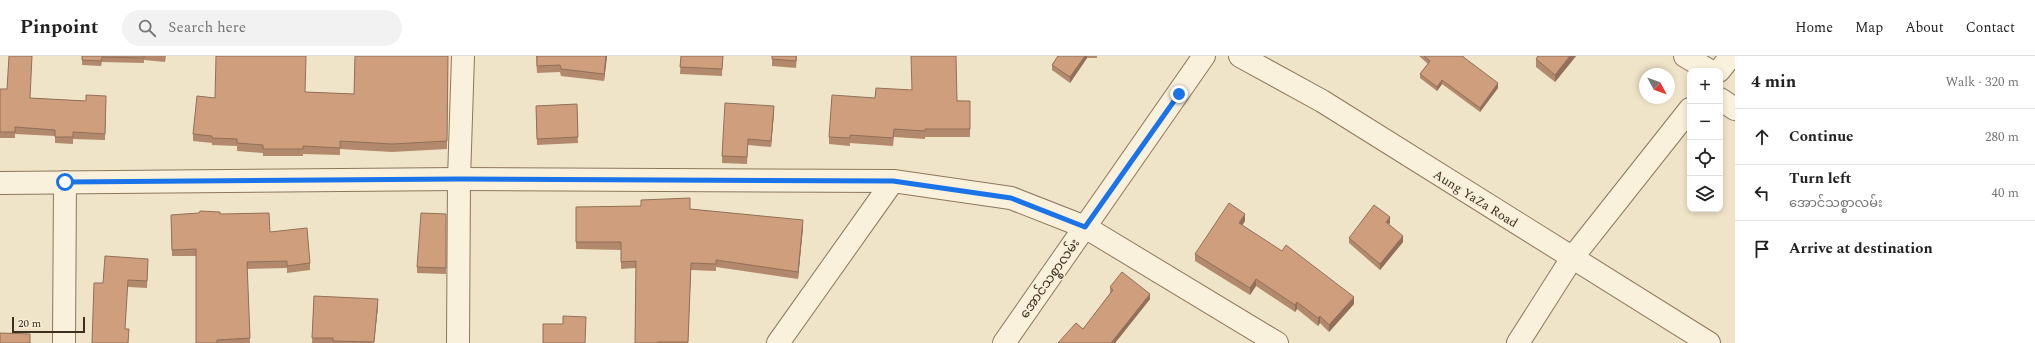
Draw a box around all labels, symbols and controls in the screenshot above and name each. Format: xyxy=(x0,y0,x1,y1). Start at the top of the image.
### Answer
search box xyxy=(122,10,402,46)
text: Pinpoint xyxy=(20,13,98,42)
text: Search here xyxy=(168,16,246,39)
icon: search xyxy=(136,17,158,39)
text: Home xyxy=(1795,17,1833,38)
text: Map xyxy=(1855,17,1883,38)
text: About xyxy=(1905,17,1944,38)
text: Contact xyxy=(1966,17,2015,38)
north arrow xyxy=(1639,68,1675,104)
map controls xyxy=(1687,68,1723,212)
button: + xyxy=(1687,68,1723,104)
text: 4 min xyxy=(1751,69,1796,95)
text: Walk · 320 m xyxy=(1945,72,2019,92)
route end xyxy=(1170,85,1188,103)
button: − xyxy=(1687,104,1723,140)
text: Continue xyxy=(1789,125,1854,148)
icon: ahead xyxy=(1751,126,1773,148)
text: 280 m xyxy=(1985,127,2019,147)
button: locate xyxy=(1687,140,1723,176)
street label: Aung YaZa Road xyxy=(1429,165,1522,233)
text: Turn left xyxy=(1789,167,1851,190)
route start xyxy=(56,173,74,191)
button: layers xyxy=(1687,176,1723,212)
icon: left xyxy=(1751,182,1773,204)
text: 40 m xyxy=(1992,183,2019,203)
text: အောင်သစ္စာလမ်း xyxy=(1789,193,1883,213)
street label: အောင်သစ္စာလမ်း xyxy=(1015,235,1085,323)
text: Arrive at destination xyxy=(1789,237,1933,260)
icon: arrive xyxy=(1751,238,1773,260)
scale bar xyxy=(12,315,85,334)
text: 20 m xyxy=(18,315,41,332)

